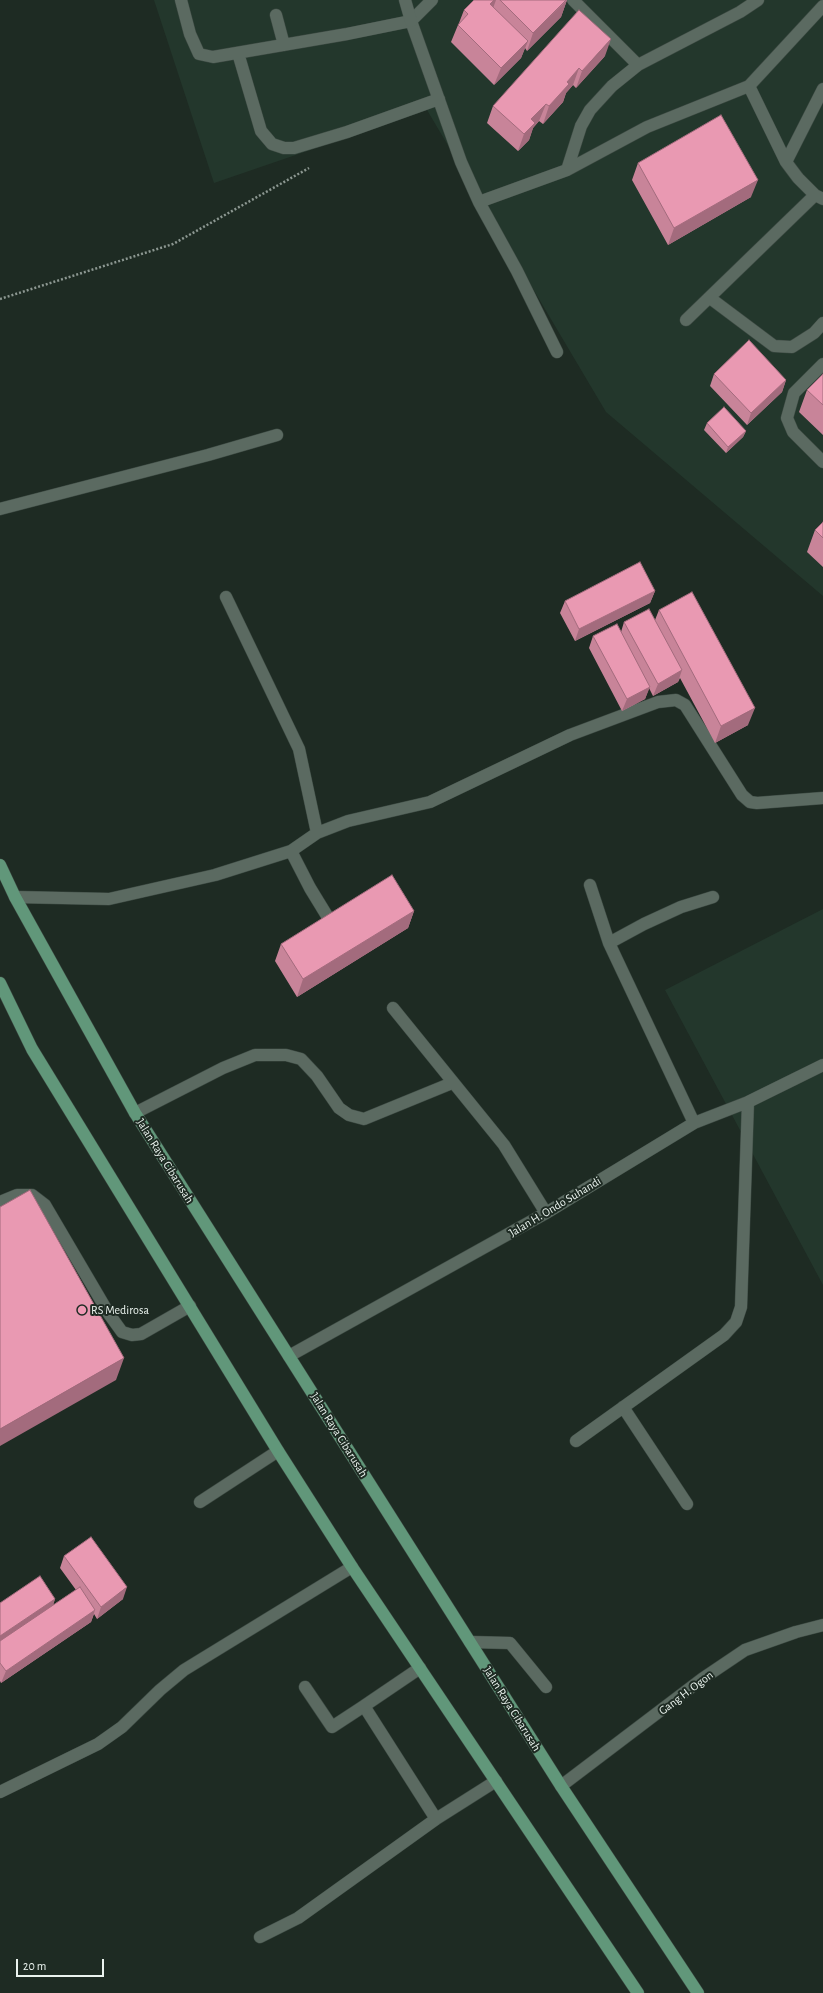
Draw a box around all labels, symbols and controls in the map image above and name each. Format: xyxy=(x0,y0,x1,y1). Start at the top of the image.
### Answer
street label: Jalan Raya Cibarusah xyxy=(133,1116,197,1206)
street label: Jalan H. Ondo Suhandi xyxy=(506,1174,604,1240)
place label: RS Medirosa xyxy=(91,1303,149,1317)
marker: RS Medirosa xyxy=(76,1304,88,1316)
street label: Jalan Raya Cibarusah xyxy=(307,1390,371,1480)
street label: Jalan Raya Cibarusah xyxy=(480,1664,544,1754)
street label: Gang H. Ogon xyxy=(656,1668,716,1718)
scale bar xyxy=(18,1951,106,1977)
text: 20 m xyxy=(23,1960,46,1972)

